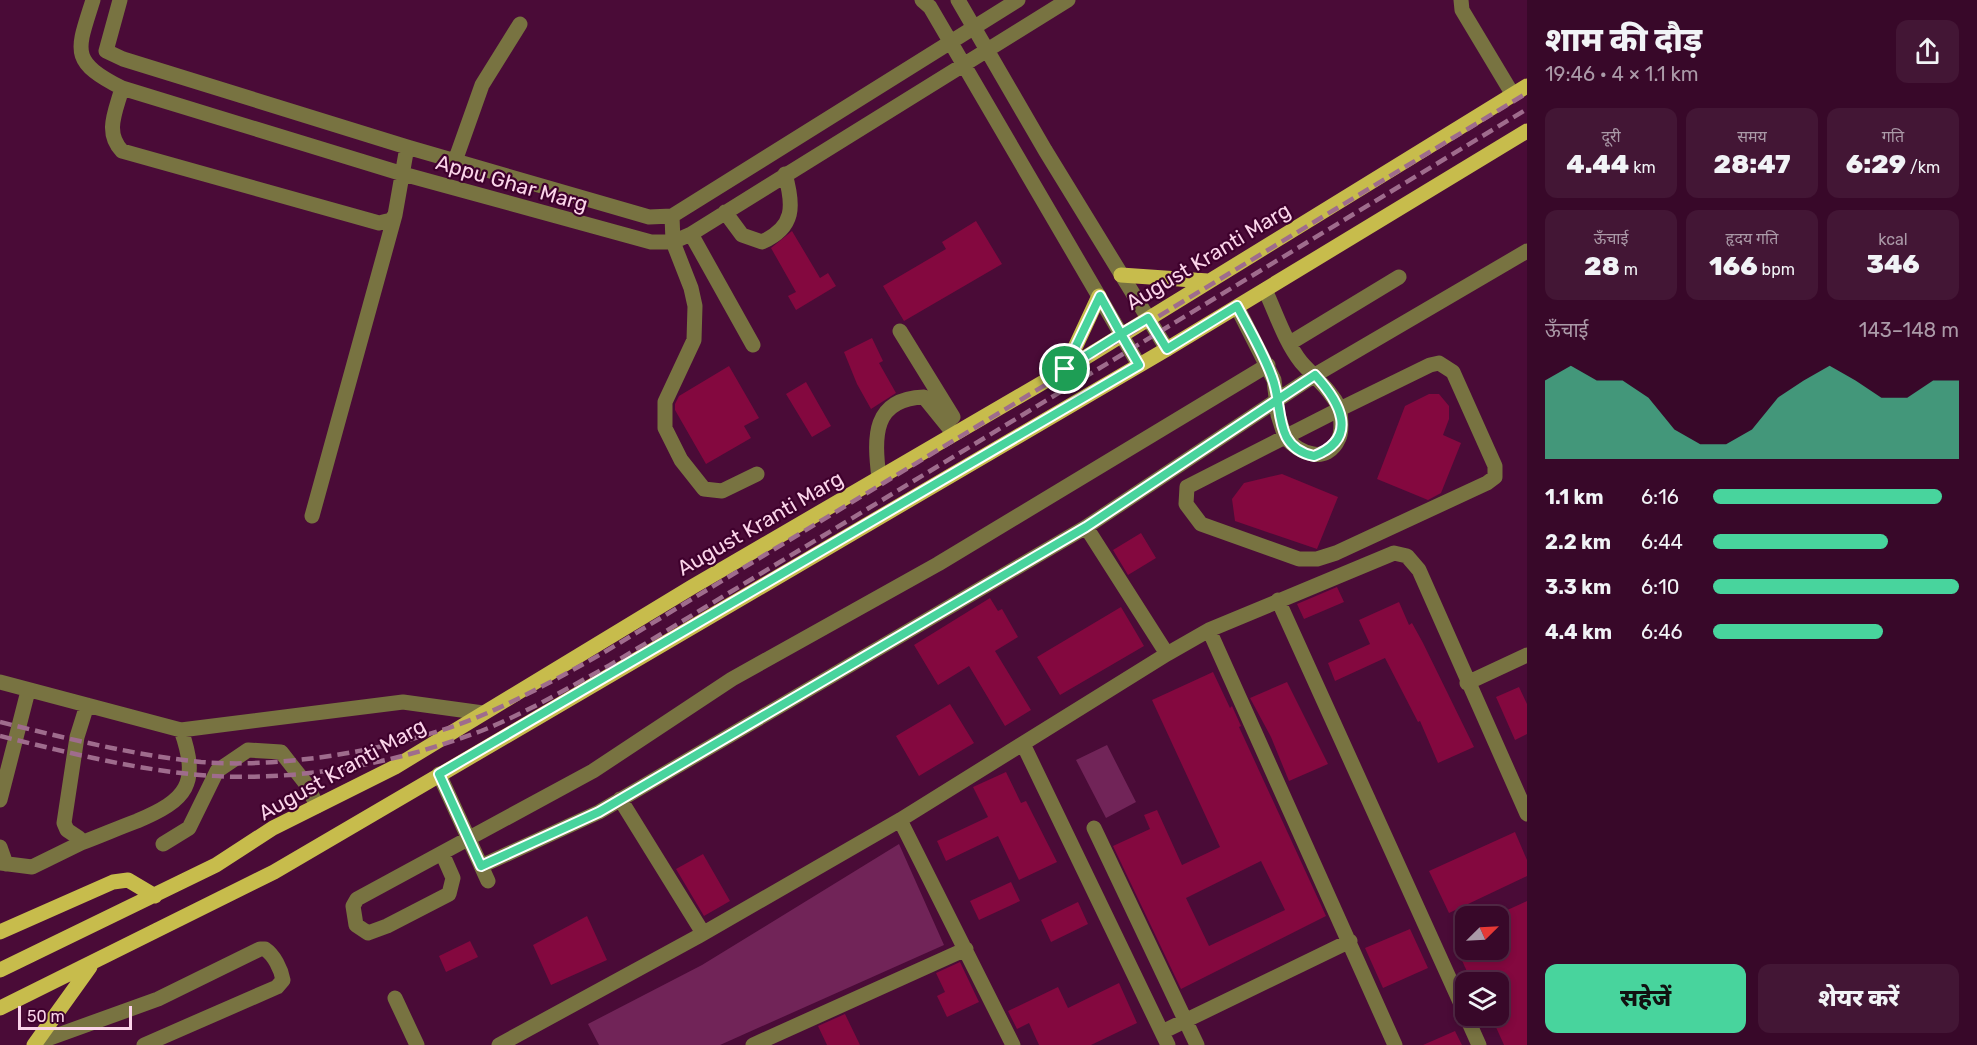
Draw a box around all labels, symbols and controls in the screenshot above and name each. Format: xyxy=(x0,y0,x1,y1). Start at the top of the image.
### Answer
text: शाम की दौड़ xyxy=(1545,20,1702,59)
button: share xyxy=(1896,20,1959,83)
text: 19:46 · 4 × 1.1 km xyxy=(1545,62,1699,86)
text: दूरी xyxy=(1601,127,1621,146)
text: समय xyxy=(1737,127,1767,146)
text: गति xyxy=(1882,127,1904,146)
street label: Appu Ghar Marg xyxy=(433,149,591,217)
text: 4.44 xyxy=(1566,149,1629,180)
text: 28:47 xyxy=(1714,149,1790,180)
text: 6:29 xyxy=(1846,149,1906,180)
text: km xyxy=(1629,158,1656,177)
text: /km xyxy=(1906,158,1940,177)
street label: August Kranti Marg xyxy=(1121,197,1295,315)
text: ऊँचाई xyxy=(1594,229,1628,248)
text: हृदय गति xyxy=(1726,229,1778,248)
text: kcal xyxy=(1878,230,1908,249)
text: 346 xyxy=(1866,249,1920,280)
text: 28 xyxy=(1584,251,1620,282)
text: 166 xyxy=(1709,251,1758,282)
text: m xyxy=(1620,260,1638,279)
text: bpm xyxy=(1758,260,1795,279)
text: ऊँचाई xyxy=(1545,318,1588,342)
text: 143–148 m xyxy=(1859,318,1959,342)
pin xyxy=(1039,343,1090,394)
icon: arrive xyxy=(1048,352,1081,385)
street label: August Kranti Marg xyxy=(673,465,847,581)
text: 1.1 km xyxy=(1545,485,1604,509)
text: 6:16 xyxy=(1641,485,1679,509)
text: 2.2 km xyxy=(1545,530,1611,554)
text: 6:44 xyxy=(1641,530,1683,554)
text: 3.3 km xyxy=(1545,575,1611,599)
text: 6:10 xyxy=(1641,575,1679,599)
text: 4.4 km xyxy=(1545,620,1612,644)
text: 6:46 xyxy=(1641,620,1683,644)
street label: August Kranti Marg xyxy=(254,713,430,825)
north arrow xyxy=(1455,906,1509,960)
map controls xyxy=(1455,906,1509,1026)
button: सहेजें xyxy=(1545,964,1746,1033)
button: शेयर करें xyxy=(1758,964,1959,1033)
button: layers xyxy=(1455,972,1509,1026)
scale bar xyxy=(18,1003,132,1030)
text: 50 m xyxy=(27,1007,65,1026)

